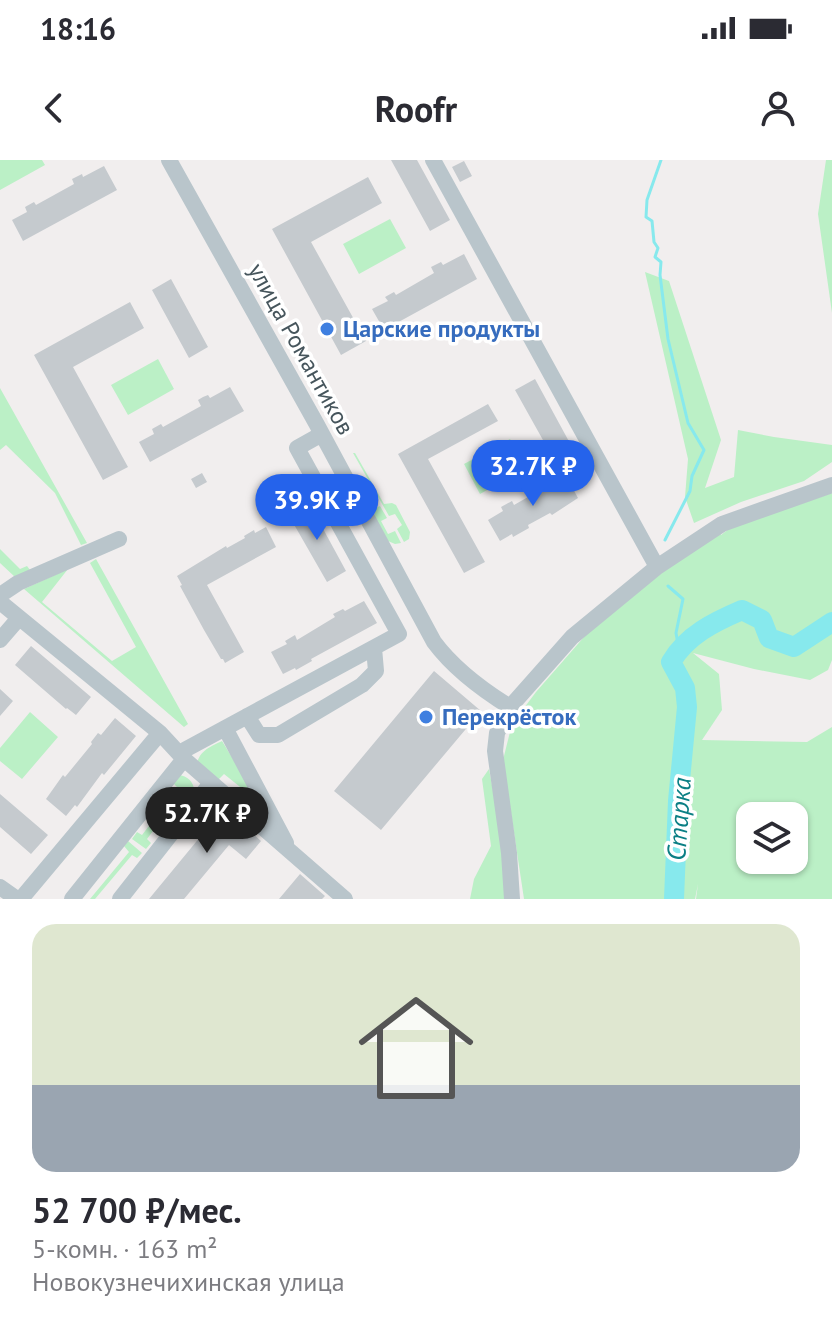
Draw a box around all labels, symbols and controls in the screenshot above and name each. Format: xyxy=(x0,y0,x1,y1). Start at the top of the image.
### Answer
text: 18:16 xyxy=(40,9,116,48)
text: Roofr xyxy=(375,85,457,132)
icon: back xyxy=(32,86,76,130)
icon: person xyxy=(756,86,800,130)
street label: улица Романтиков xyxy=(241,257,362,440)
place label: Царские продукты xyxy=(343,313,540,344)
marker: Царские продукты xyxy=(318,320,336,338)
pin: 32.7K ₽ xyxy=(459,440,607,508)
text: 32.7K ₽ xyxy=(489,449,577,482)
pin: 39.9K ₽ xyxy=(243,474,391,542)
text: 39.9K ₽ xyxy=(273,483,361,516)
place label: Перекрёсток xyxy=(442,701,576,732)
marker: Перекрёсток xyxy=(417,708,435,726)
water label: Старка xyxy=(659,776,698,862)
pin: 52.7K ₽ xyxy=(133,787,281,855)
text: 52.7K ₽ xyxy=(163,796,251,829)
map controls xyxy=(736,802,808,874)
button: layers xyxy=(736,802,808,874)
icon: home xyxy=(344,976,488,1120)
text: 52 700 ₽/мес. xyxy=(32,1188,242,1232)
text: 5-комн. · 163 m² xyxy=(32,1232,218,1265)
text: Новокузнечихинская улица xyxy=(32,1265,345,1298)

